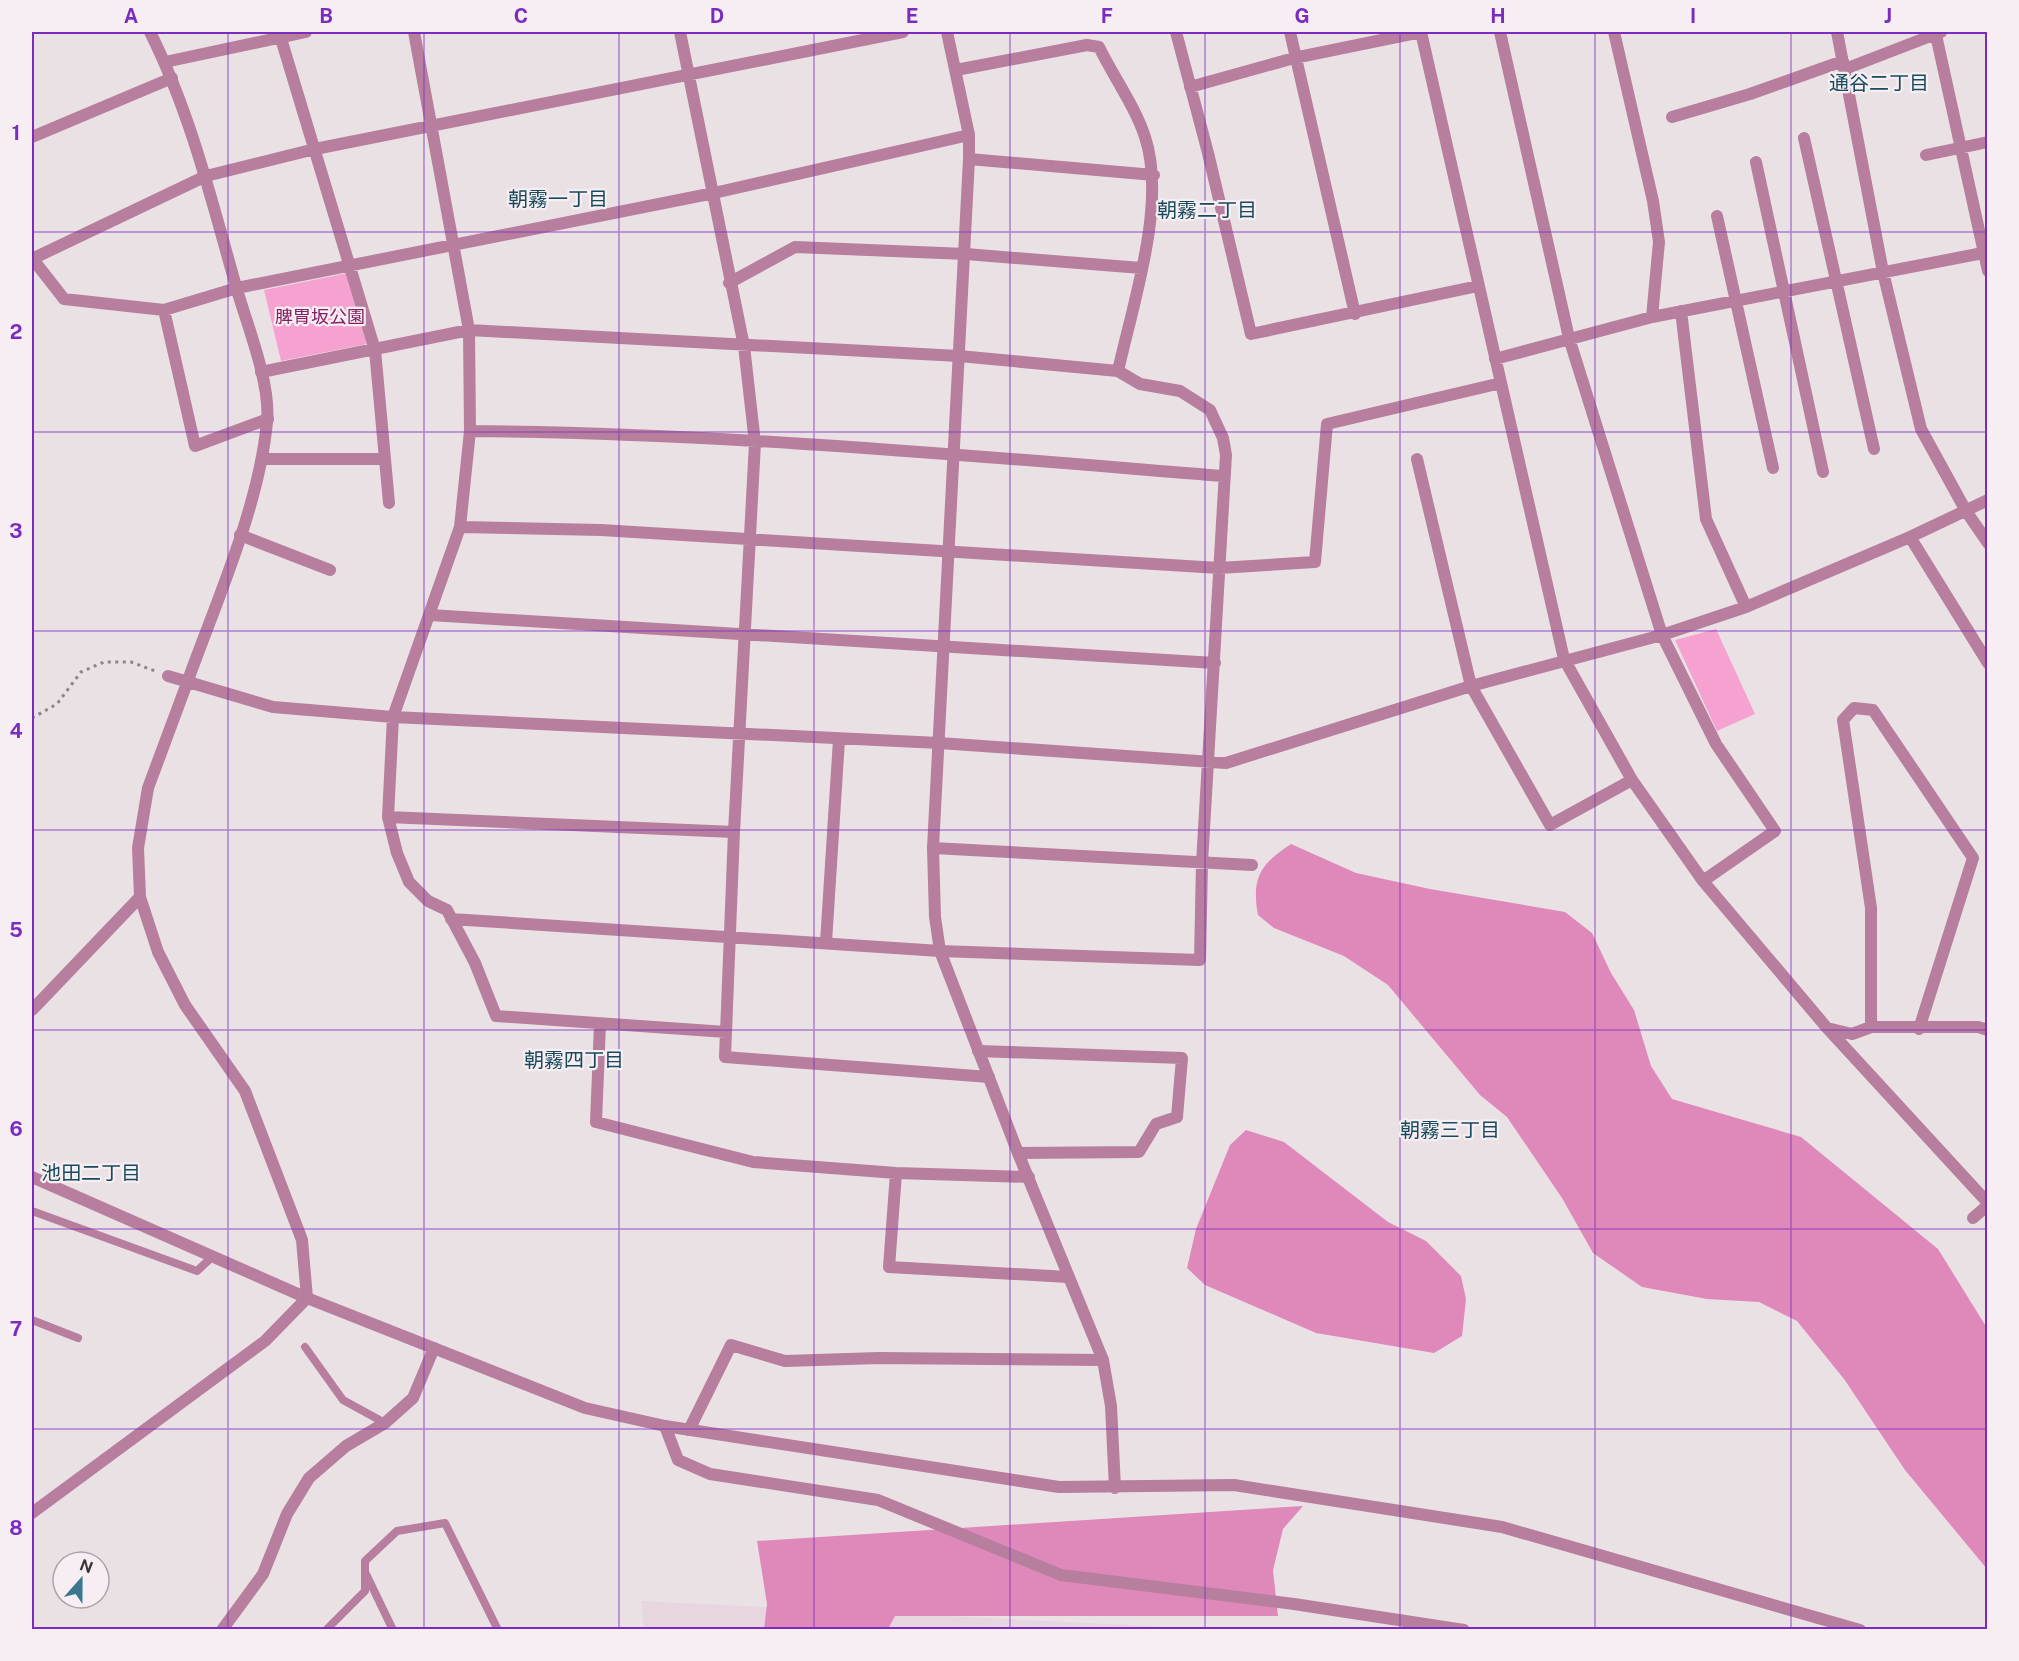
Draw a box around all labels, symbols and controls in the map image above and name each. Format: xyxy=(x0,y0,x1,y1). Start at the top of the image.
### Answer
text: A xyxy=(124,4,138,28)
text: B xyxy=(319,4,333,28)
text: C xyxy=(514,4,528,28)
text: D xyxy=(710,4,724,28)
text: E xyxy=(906,4,918,28)
text: F xyxy=(1101,4,1113,28)
text: G xyxy=(1294,4,1310,28)
text: H xyxy=(1490,4,1506,28)
text: I xyxy=(1690,4,1696,28)
text: J xyxy=(1884,4,1892,28)
district label: 通谷二丁目 xyxy=(1829,71,1929,95)
text: 1 xyxy=(12,121,20,145)
district label: 朝霧一丁目 xyxy=(508,187,608,211)
district label: 朝霧二丁目 xyxy=(1157,198,1257,222)
park label: 脾胃坂公園 xyxy=(275,306,365,327)
text: 2 xyxy=(10,320,22,344)
text: 3 xyxy=(9,519,23,543)
text: 4 xyxy=(9,719,23,743)
text: 5 xyxy=(9,918,23,942)
district label: 朝霧四丁目 xyxy=(524,1048,624,1072)
text: 6 xyxy=(9,1117,23,1141)
district label: 朝霧三丁目 xyxy=(1400,1118,1500,1142)
district label: 池田二丁目 xyxy=(41,1161,141,1185)
text: 7 xyxy=(10,1317,22,1341)
text: 8 xyxy=(9,1516,23,1540)
north arrow xyxy=(51,1550,111,1610)
text: N xyxy=(77,1555,95,1578)

